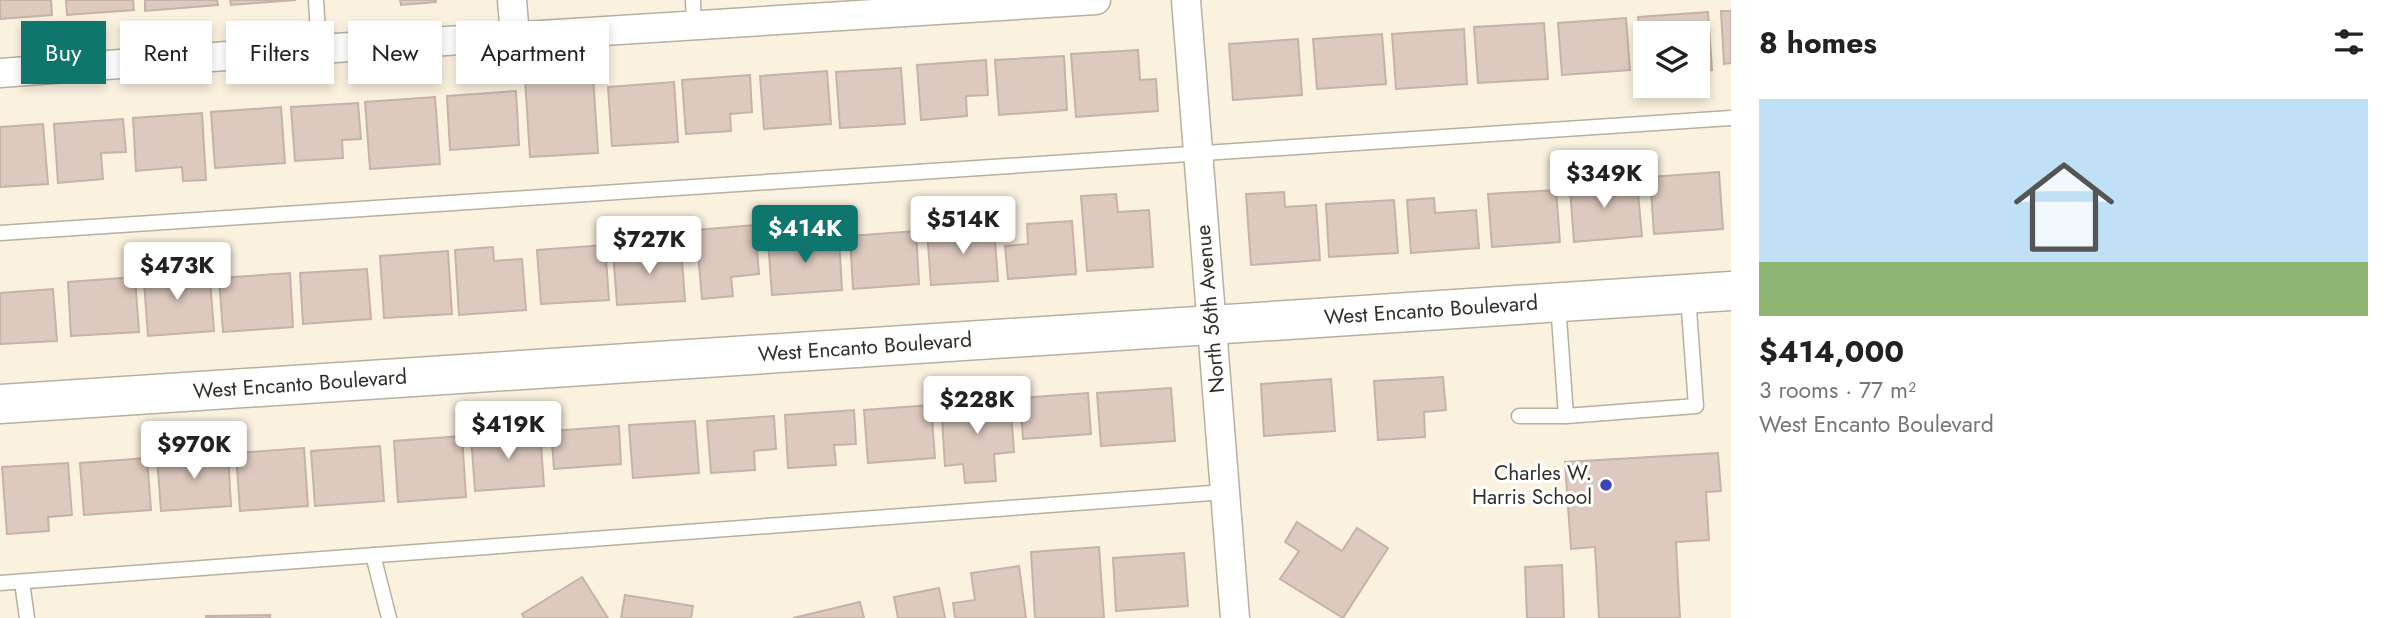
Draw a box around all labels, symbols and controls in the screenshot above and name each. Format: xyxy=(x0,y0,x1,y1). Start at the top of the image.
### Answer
chip: Buy xyxy=(21,21,106,84)
chip: Rent xyxy=(120,21,212,84)
chip: Filters xyxy=(226,21,334,84)
chip: New xyxy=(348,21,442,84)
chip: Apartment xyxy=(456,21,609,84)
map controls xyxy=(1633,21,1710,98)
button: layers xyxy=(1633,21,1710,98)
text: 8 homes xyxy=(1759,21,1877,64)
icon: filters xyxy=(2330,23,2368,61)
icon: home xyxy=(2001,144,2127,270)
pin: $349K xyxy=(1555,150,1653,210)
text: $349K xyxy=(1566,156,1642,190)
pin: $514K xyxy=(914,196,1012,256)
text: $514K xyxy=(927,202,999,236)
pin: $414K xyxy=(756,205,854,265)
text: $414K xyxy=(768,211,842,245)
pin: $727K xyxy=(600,216,698,276)
text: $727K xyxy=(612,222,686,256)
street label: North 56th Avenue xyxy=(1188,223,1232,395)
pin: $473K xyxy=(128,243,226,302)
text: $473K xyxy=(140,248,214,282)
street label: West Encanto Boulevard xyxy=(1323,288,1539,332)
street label: West Encanto Boulevard xyxy=(757,325,973,369)
text: $414,000 xyxy=(1759,330,1904,373)
street label: West Encanto Boulevard xyxy=(192,362,408,406)
text: 3 rooms · 77 m² xyxy=(1759,373,1916,407)
pin: $228K xyxy=(928,376,1026,436)
text: $228K xyxy=(940,382,1014,416)
pin: $419K xyxy=(459,402,557,461)
text: $419K xyxy=(471,407,545,441)
text: West Encanto Boulevard xyxy=(1759,407,1994,441)
pin: $970K xyxy=(145,421,243,481)
text: $970K xyxy=(157,427,231,461)
place label: Charles W. Harris School xyxy=(1472,458,1592,512)
marker: Charles W. Harris School xyxy=(1598,477,1614,493)

